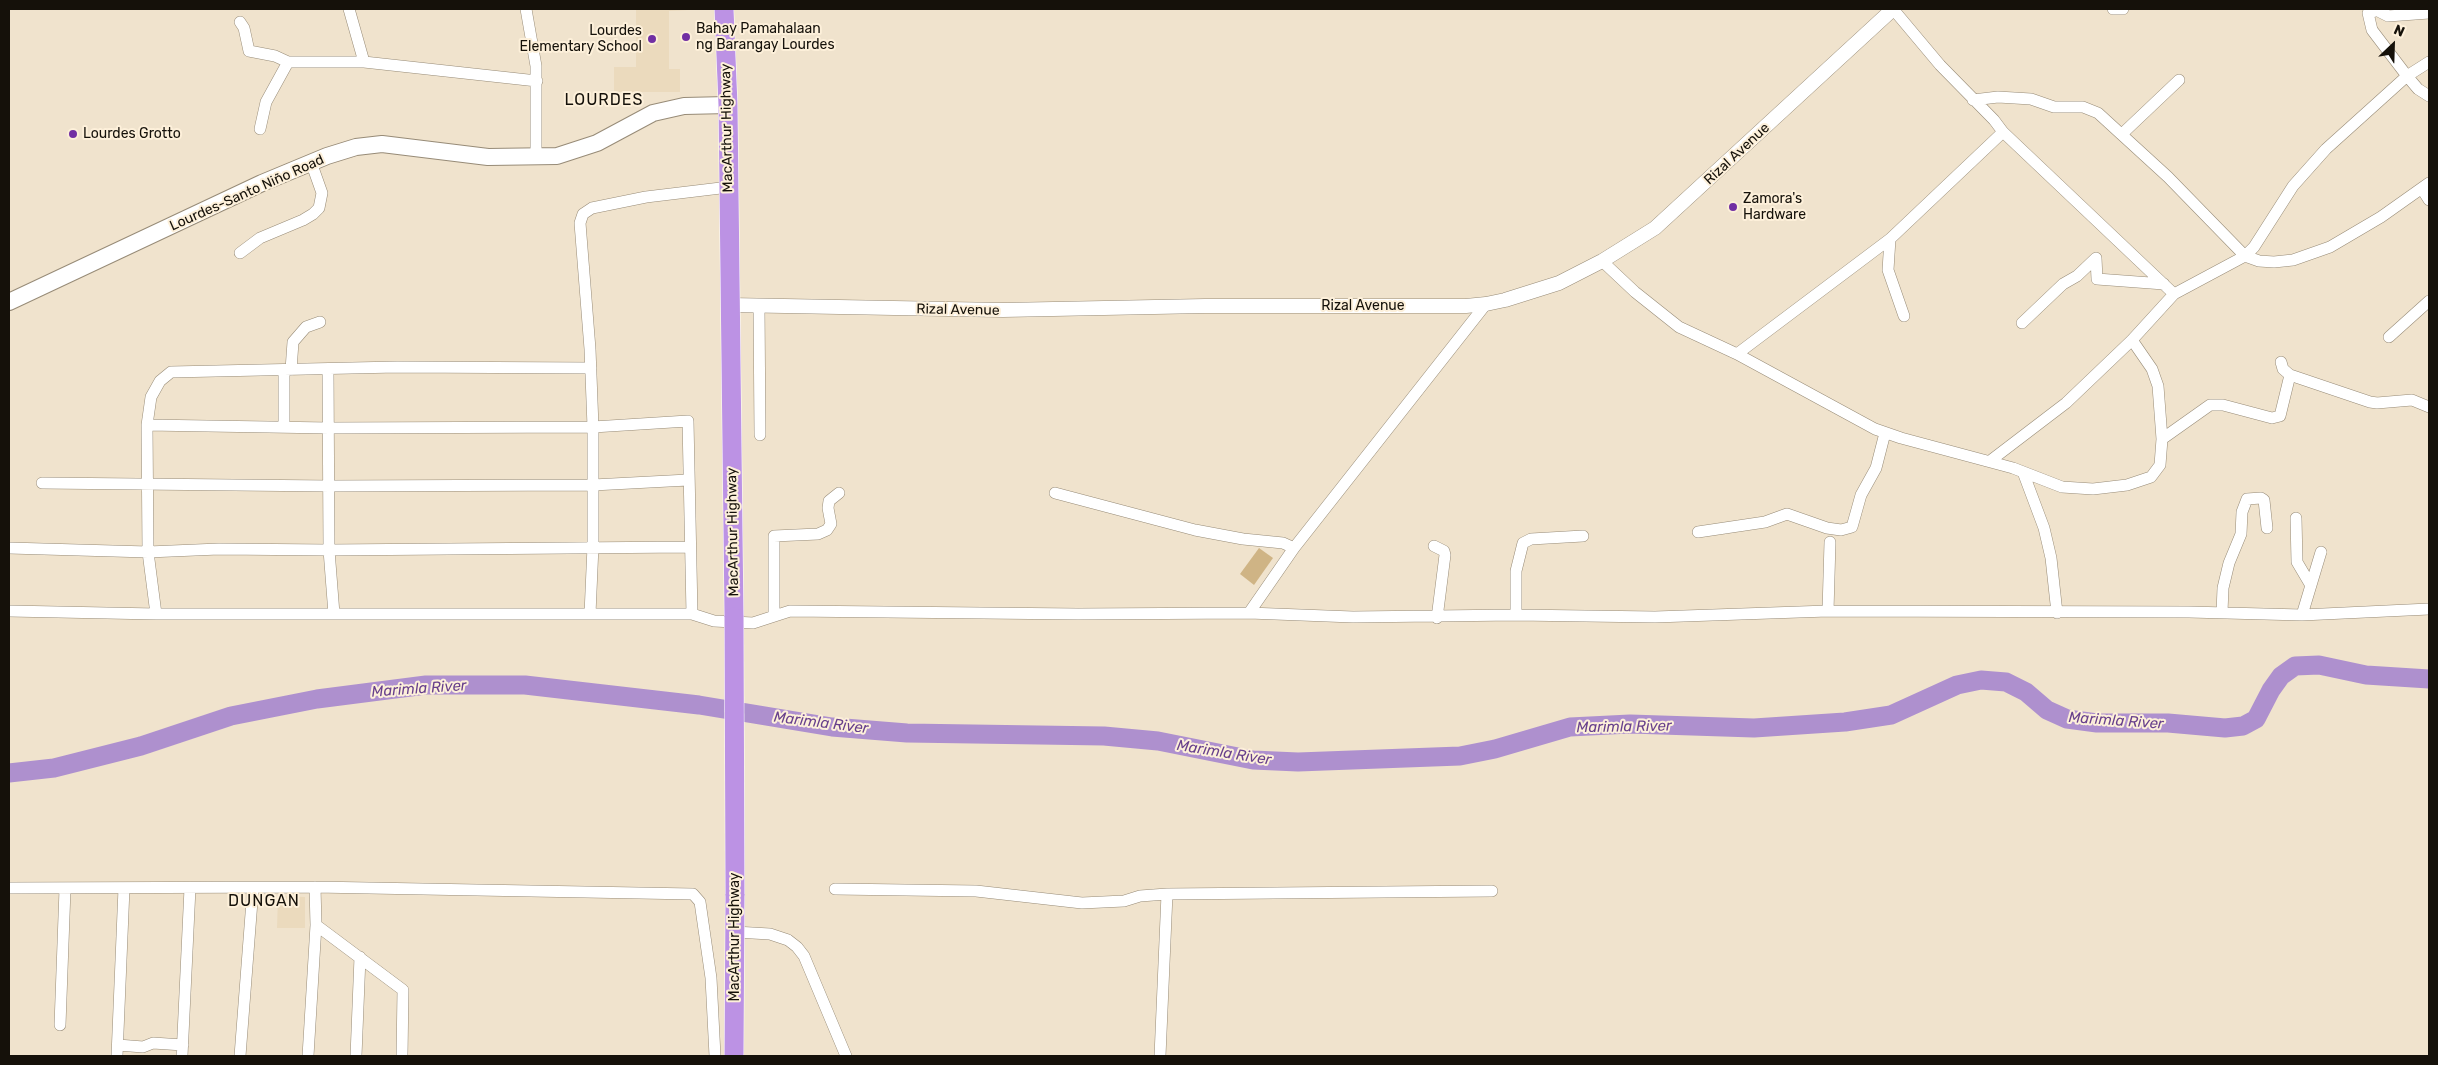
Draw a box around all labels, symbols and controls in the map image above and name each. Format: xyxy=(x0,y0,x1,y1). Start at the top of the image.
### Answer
north arrow xyxy=(2368,20,2418,70)
place label: Bahay Pamahalaan ng Barangay Lourdes xyxy=(696,21,835,54)
text: N xyxy=(2391,21,2407,41)
place label: Lourdes Elementary School xyxy=(519,23,642,56)
marker: Bahay Pamahalaan ng Barangay Lourdes xyxy=(680,31,692,43)
marker: Lourdes Elementary School xyxy=(646,33,658,45)
street label: MacArthur Highway xyxy=(717,63,737,193)
district label: LOURDES xyxy=(564,90,644,110)
street label: Rizal Avenue xyxy=(1701,119,1773,189)
place label: Lourdes Grotto xyxy=(83,126,181,142)
marker: Lourdes Grotto xyxy=(67,128,79,140)
street label: Lourdes-Santo Niño Road xyxy=(167,151,327,235)
place label: Zamora's Hardware xyxy=(1743,191,1806,223)
marker: Zamora's Hardware xyxy=(1727,201,1739,213)
street label: Rizal Avenue xyxy=(1321,298,1405,314)
street label: Rizal Avenue xyxy=(916,301,1000,319)
street label: MacArthur Highway xyxy=(723,467,743,597)
water label: Marimla River xyxy=(371,677,467,701)
water label: Marimla River xyxy=(773,708,869,738)
water label: Marimla River xyxy=(2068,709,2164,733)
water label: Marimla River xyxy=(1576,717,1672,737)
water label: Marimla River xyxy=(1176,737,1272,769)
street label: MacArthur Highway xyxy=(727,873,743,1001)
district label: DUNGAN xyxy=(227,891,301,911)

